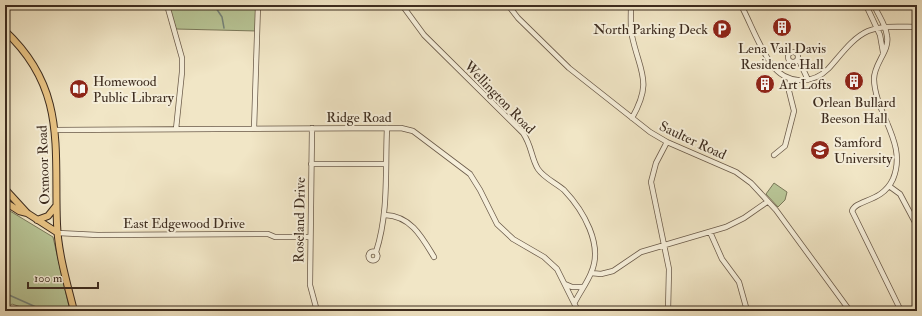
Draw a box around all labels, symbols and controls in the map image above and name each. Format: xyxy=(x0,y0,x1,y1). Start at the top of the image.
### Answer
building icon: Lena Vail Davis Residence Hall xyxy=(771,16,793,38)
parking icon: North Parking Deck xyxy=(711,18,733,40)
place label: North Parking Deck xyxy=(593,21,708,38)
place label: Lena Vail Davis Residence Hall xyxy=(738,40,826,73)
street label: Wellington Road xyxy=(460,57,539,137)
building icon: Orlean Bullard Beeson Hall xyxy=(843,70,865,92)
place label: Homewood Public Library xyxy=(93,73,175,107)
building icon: Art Lofts xyxy=(754,73,776,95)
place label: Art Lofts xyxy=(778,76,832,93)
library icon: Homewood Public Library xyxy=(68,78,90,100)
place label: Orlean Bullard Beeson Hall xyxy=(812,94,896,127)
street label: Ridge Road xyxy=(326,109,392,126)
street label: Saulter Road xyxy=(657,118,729,163)
street label: Oxmoor Road xyxy=(34,125,53,205)
place label: Samford University xyxy=(834,134,893,168)
school or university icon: Samford University xyxy=(809,139,831,161)
street label: Roseland Drive xyxy=(290,177,309,263)
street label: East Edgewood Drive xyxy=(123,215,245,232)
scale bar xyxy=(28,264,98,290)
text: 100 m xyxy=(34,271,63,286)

